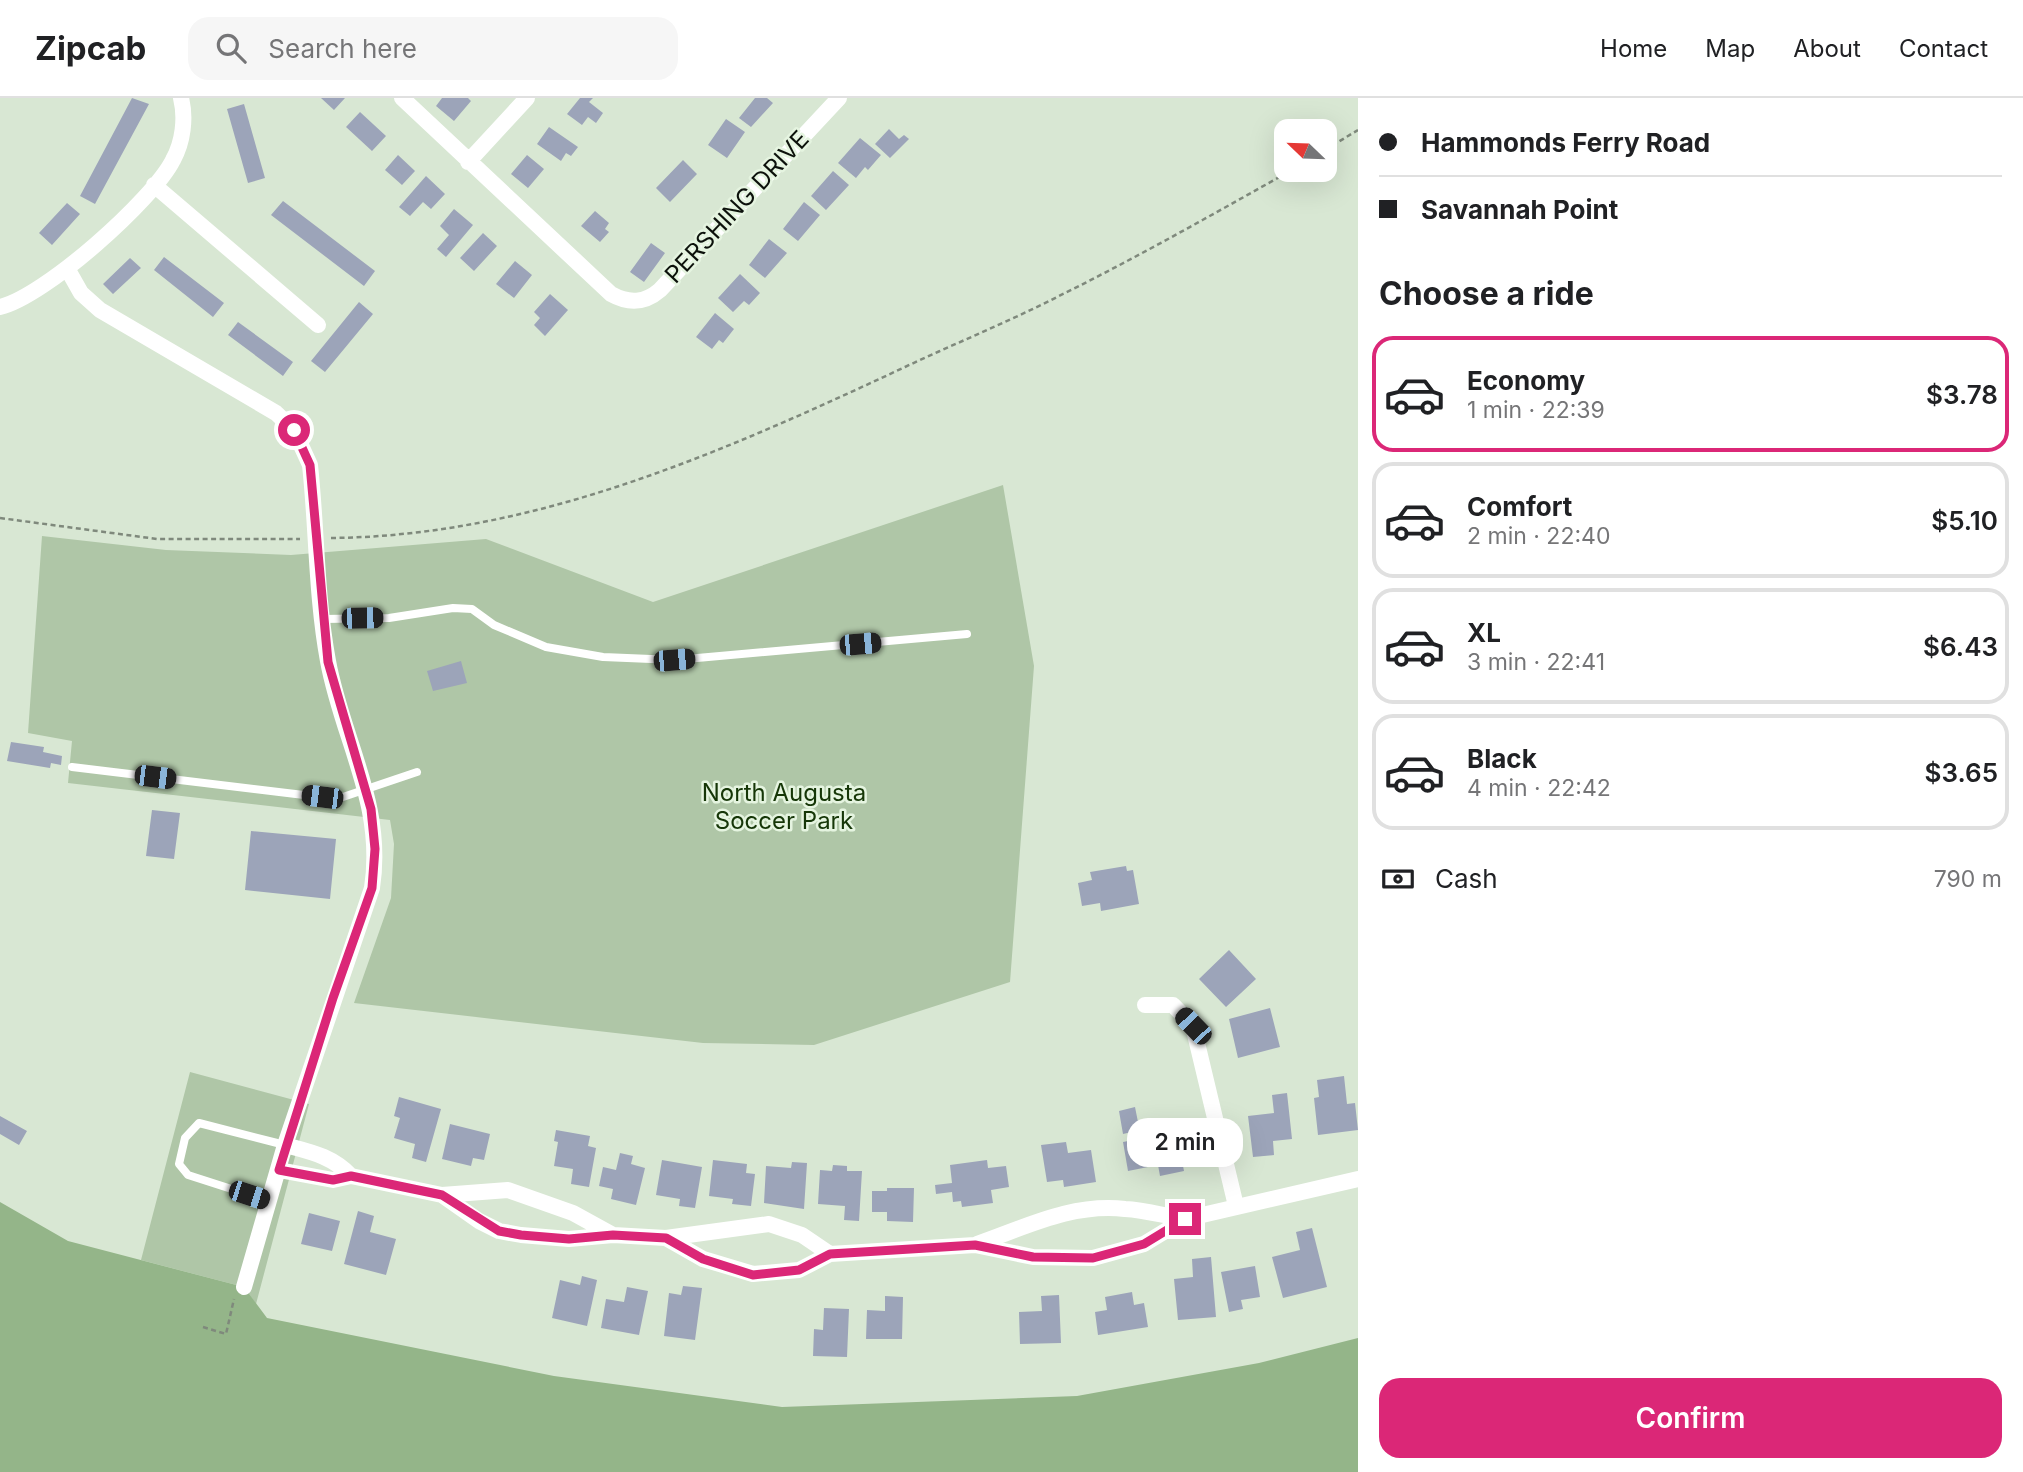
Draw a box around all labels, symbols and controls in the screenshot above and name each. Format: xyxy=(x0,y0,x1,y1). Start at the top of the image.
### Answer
search box xyxy=(188,17,678,80)
text: Zipcab xyxy=(35,28,146,68)
icon: search xyxy=(212,29,250,67)
text: Search here xyxy=(268,33,417,64)
text: Home xyxy=(1600,34,1667,63)
text: Map xyxy=(1705,34,1755,63)
text: About xyxy=(1793,34,1861,63)
text: Contact xyxy=(1899,34,1988,63)
north arrow xyxy=(1274,119,1337,182)
map controls xyxy=(1274,119,1337,182)
street label: PERSHING DRIVE xyxy=(659,124,815,289)
text: Hammonds Ferry Road xyxy=(1421,127,1710,158)
text: Savannah Point xyxy=(1421,194,1618,225)
text: Choose a ride xyxy=(1379,274,1594,313)
icon: car xyxy=(1383,363,1446,426)
text: Economy xyxy=(1467,365,1585,396)
text: $3.78 xyxy=(1926,379,1998,410)
text: 1 min · 22:39 xyxy=(1467,396,1605,424)
route start xyxy=(278,414,310,446)
icon: car xyxy=(1383,489,1446,552)
text: Comfort xyxy=(1467,491,1572,522)
text: $5.10 xyxy=(1931,505,1998,536)
text: 2 min · 22:40 xyxy=(1467,522,1610,550)
car xyxy=(341,607,384,629)
icon: car xyxy=(1383,615,1446,678)
text: XL xyxy=(1467,617,1501,648)
text: $6.43 xyxy=(1923,631,1998,662)
car xyxy=(839,632,882,656)
car xyxy=(653,648,696,672)
text: 3 min · 22:41 xyxy=(1467,648,1605,676)
icon: car xyxy=(1383,741,1446,804)
text: Black xyxy=(1467,743,1537,774)
text: $3.65 xyxy=(1925,757,1998,788)
car xyxy=(133,764,178,790)
text: 4 min · 22:42 xyxy=(1467,774,1611,802)
park label: North Augusta Soccer Park xyxy=(702,778,866,835)
car xyxy=(300,784,345,810)
icon: cash xyxy=(1379,860,1417,898)
text: Cash xyxy=(1435,863,1498,894)
text: 790 m xyxy=(1934,865,2002,893)
car xyxy=(1171,1004,1216,1048)
callout: 2 min xyxy=(1127,1118,1243,1166)
text: 2 min xyxy=(1155,1128,1215,1156)
car xyxy=(226,1179,273,1211)
route end xyxy=(1169,1203,1201,1235)
button: Confirm xyxy=(1379,1378,2002,1458)

